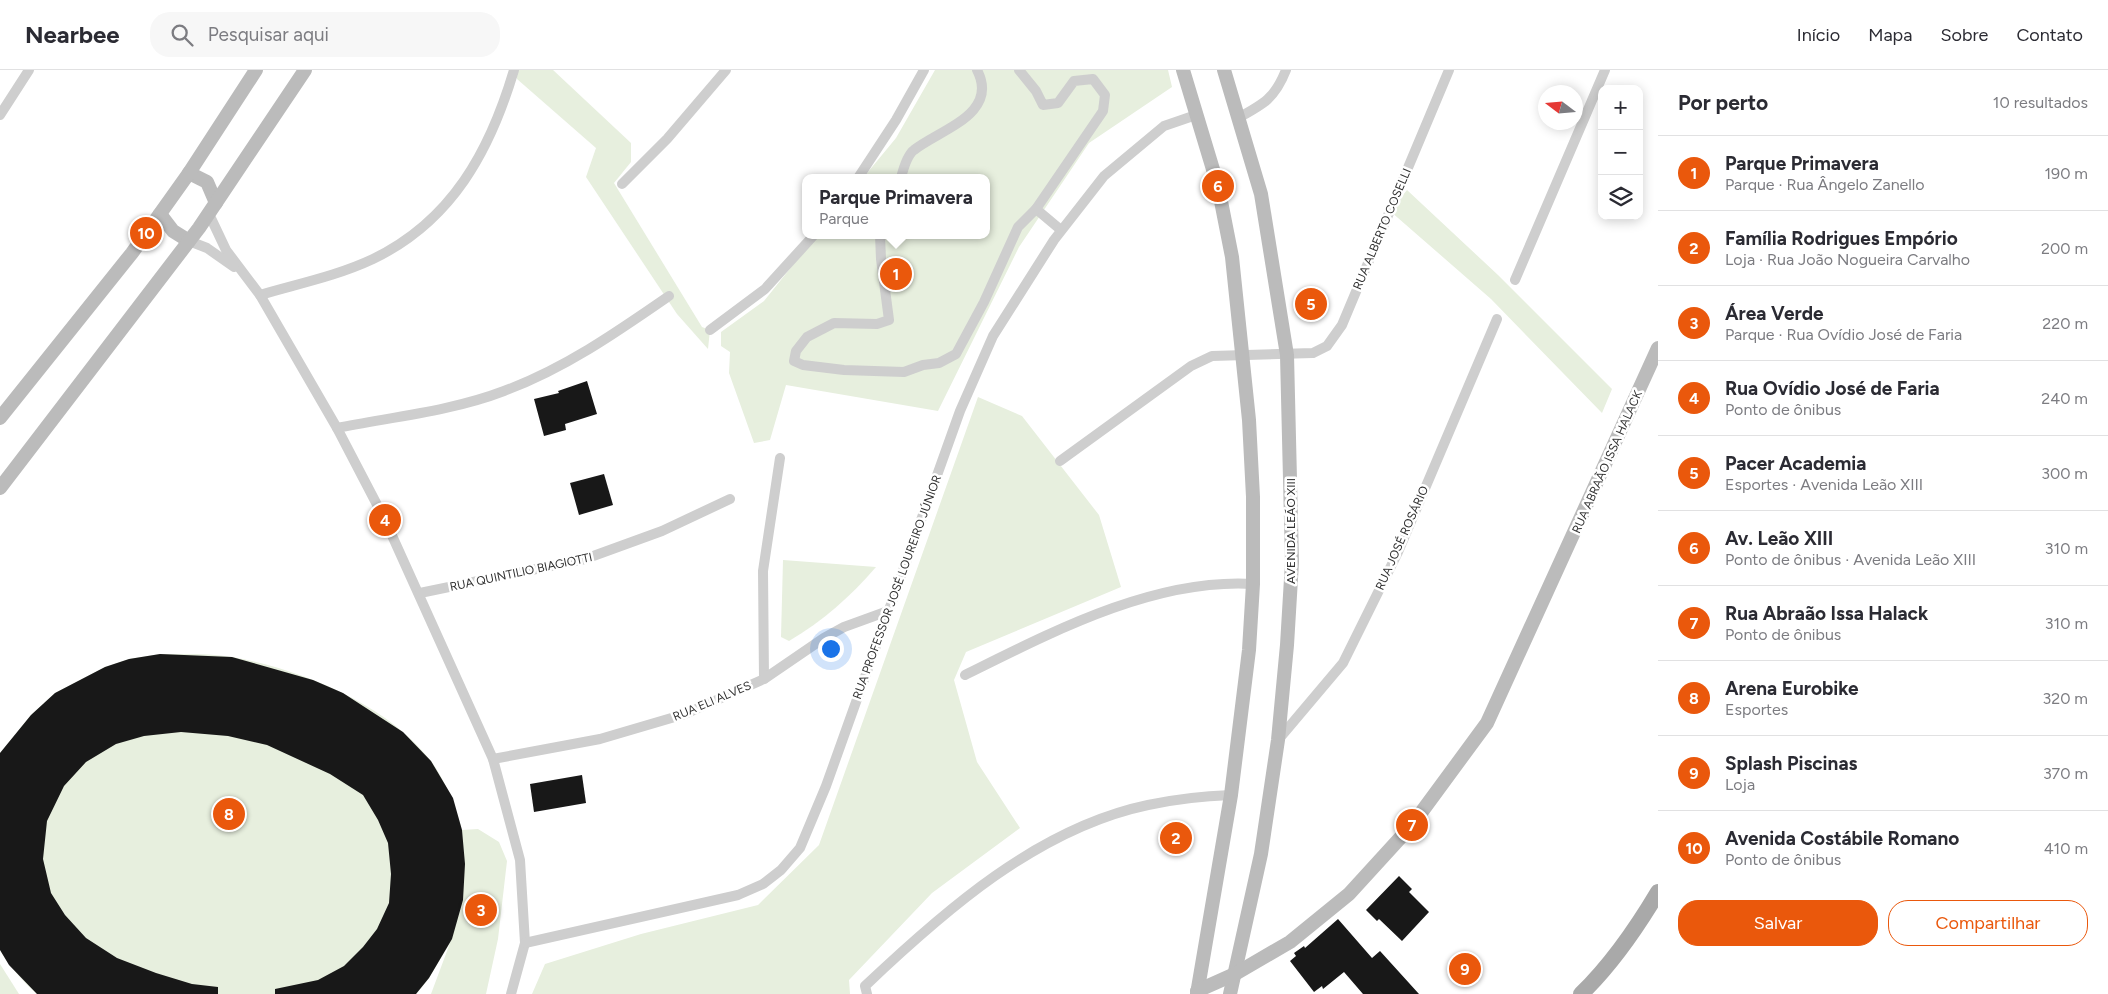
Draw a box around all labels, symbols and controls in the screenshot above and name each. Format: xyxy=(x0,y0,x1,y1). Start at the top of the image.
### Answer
search box xyxy=(150,12,500,57)
text: Nearbee xyxy=(25,20,120,49)
icon: search xyxy=(168,21,196,49)
text: Pesquisar aqui xyxy=(208,23,329,46)
text: Início xyxy=(1797,24,1840,46)
text: Mapa xyxy=(1868,24,1912,46)
text: Sobre xyxy=(1940,24,1988,46)
text: Contato xyxy=(2016,24,2083,46)
north arrow xyxy=(1538,85,1583,130)
map controls xyxy=(1598,85,1643,220)
button: + xyxy=(1598,85,1643,130)
text: Por perto xyxy=(1678,90,1768,115)
text: 10 resultados xyxy=(1993,93,2088,112)
button: − xyxy=(1598,130,1643,175)
text: Parque Primavera xyxy=(1725,152,1879,175)
text: 1 xyxy=(1691,164,1697,183)
text: 190 m xyxy=(2045,164,2088,183)
street label: RUA ALBERTO COSELLI xyxy=(1350,166,1414,292)
pin: 6 xyxy=(1202,167,1234,205)
popup xyxy=(802,174,990,239)
button: layers xyxy=(1598,175,1643,220)
text: Parque · Rua Ângelo Zanello xyxy=(1725,175,1925,194)
text: Parque Primavera xyxy=(819,186,973,209)
text: Parque xyxy=(819,209,869,228)
pin: 10 xyxy=(130,214,162,252)
text: Família Rodrigues Empório xyxy=(1725,227,1958,250)
text: 2 xyxy=(1689,239,1699,258)
text: 200 m xyxy=(2041,239,2088,258)
text: Loja · Rua João Nogueira Carvalho xyxy=(1725,250,1970,269)
pin: 1 xyxy=(880,255,912,293)
pin: 5 xyxy=(1295,285,1327,323)
text: Área Verde xyxy=(1725,302,1823,325)
text: 3 xyxy=(1690,314,1698,333)
text: 220 m xyxy=(2042,314,2088,333)
text: Parque · Rua Ovídio José de Faria xyxy=(1725,325,1962,344)
text: Rua Ovídio José de Faria xyxy=(1725,377,1940,400)
street label: RUA ABRAÃO ISSA HALACK xyxy=(1569,388,1645,536)
text: 4 xyxy=(1689,389,1699,408)
text: 240 m xyxy=(2041,389,2088,408)
text: Ponto de ônibus xyxy=(1725,400,1841,419)
text: Pacer Academia xyxy=(1725,452,1866,475)
text: 5 xyxy=(1689,464,1699,483)
text: 300 m xyxy=(2041,464,2088,483)
street label: RUA PROFESSOR JOSÉ LOUREIRO JÚNIOR xyxy=(850,473,944,701)
text: Esportes · Avenida Leão XIII xyxy=(1725,475,1923,494)
street label: AVENIDA LEÃO XIII xyxy=(1284,478,1298,584)
street label: RUA JOSÉ ROSÁRIO xyxy=(1373,484,1431,592)
pin: 4 xyxy=(369,501,401,539)
text: Av. Leão XIII xyxy=(1725,527,1833,550)
text: 6 xyxy=(1689,539,1699,558)
text: 310 m xyxy=(2045,539,2088,558)
street label: RUA QUINTILIO BIAGIOTTI xyxy=(448,550,594,594)
text: Ponto de ônibus · Avenida Leão XIII xyxy=(1725,550,1976,569)
text: Rua Abraão Issa Halack xyxy=(1725,602,1928,625)
text: 7 xyxy=(1690,614,1698,633)
text: 310 m xyxy=(2045,614,2088,633)
text: Ponto de ônibus xyxy=(1725,625,1841,644)
your location xyxy=(818,636,844,662)
text: Arena Eurobike xyxy=(1725,677,1859,700)
street label: RUA ELI ALVES xyxy=(671,678,753,724)
text: 8 xyxy=(1689,689,1699,708)
text: 320 m xyxy=(2043,689,2088,708)
text: Esportes xyxy=(1725,700,1788,719)
text: Splash Piscinas xyxy=(1725,752,1857,775)
text: 9 xyxy=(1689,764,1699,783)
text: 370 m xyxy=(2043,764,2088,783)
text: Loja xyxy=(1725,775,1755,794)
pin: 8 xyxy=(213,795,245,833)
pin: 7 xyxy=(1396,806,1428,844)
pin: 2 xyxy=(1160,819,1192,857)
text: Avenida Costábile Romano xyxy=(1725,827,1959,850)
text: 10 xyxy=(1685,839,1703,858)
text: 410 m xyxy=(2044,839,2088,858)
text: Ponto de ônibus xyxy=(1725,850,1841,869)
pin: 3 xyxy=(465,891,497,929)
button: Salvar xyxy=(1678,900,1878,946)
button: Compartilhar xyxy=(1888,900,2088,946)
pin: 9 xyxy=(1449,950,1481,988)

